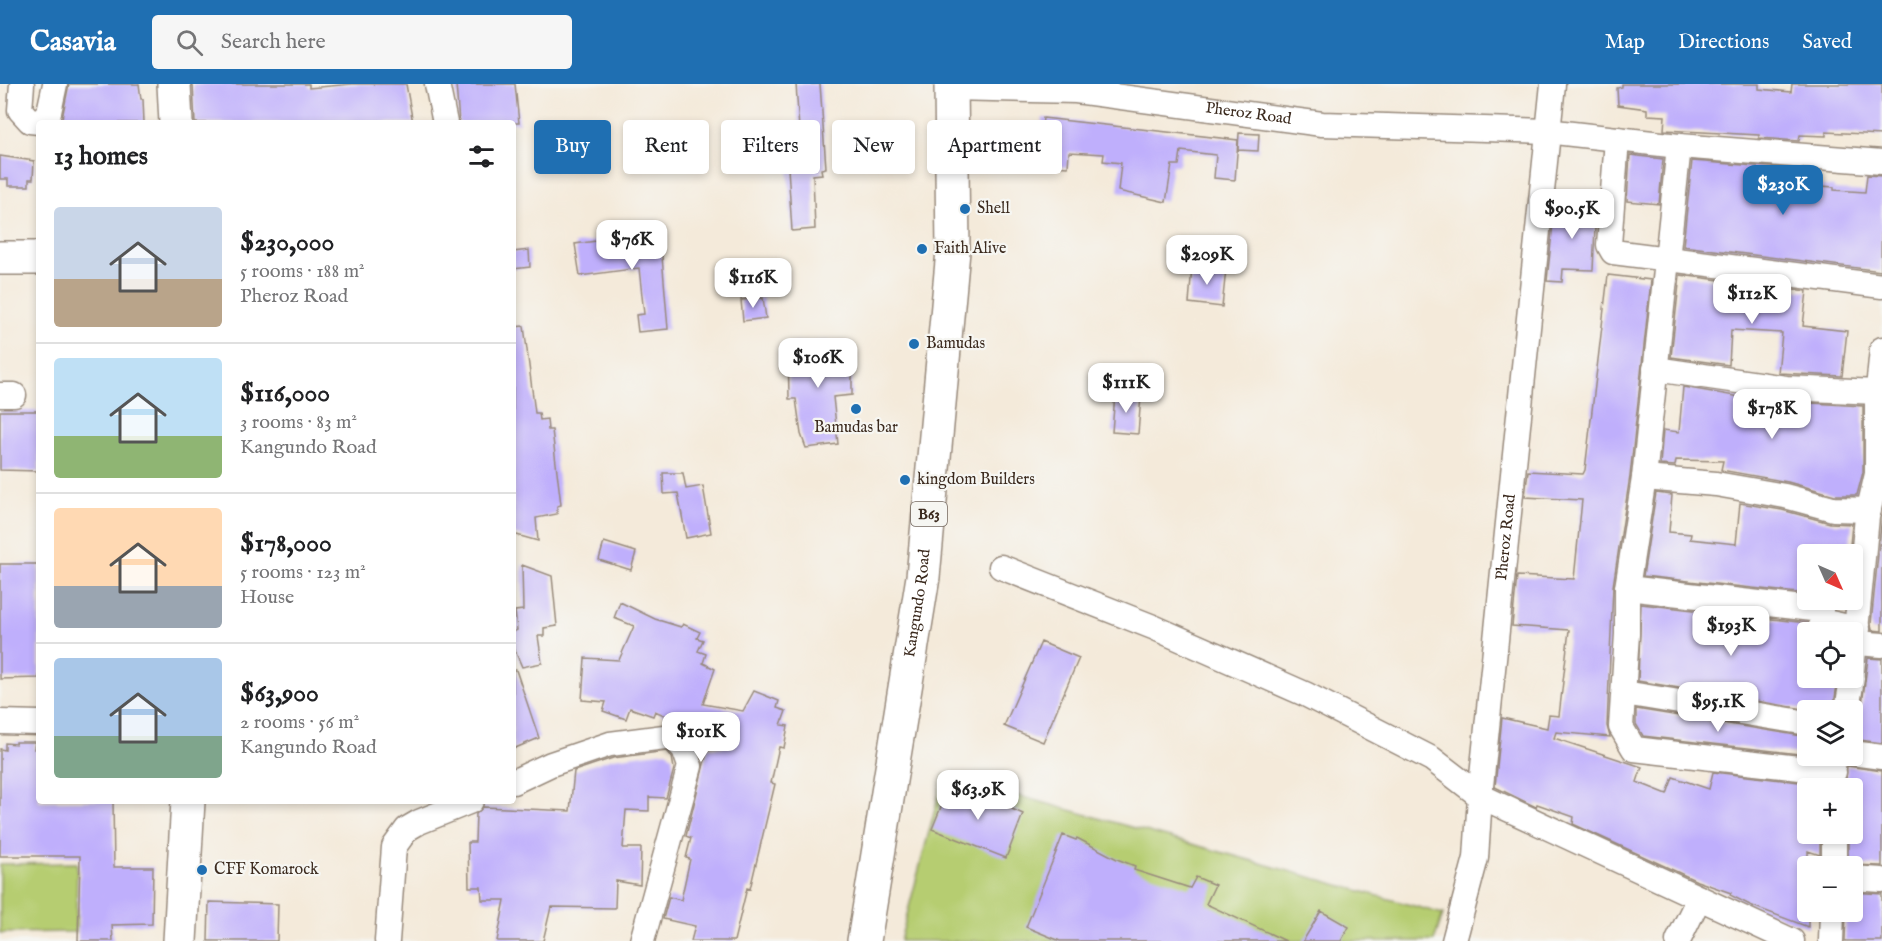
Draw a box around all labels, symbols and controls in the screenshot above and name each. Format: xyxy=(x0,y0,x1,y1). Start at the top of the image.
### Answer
search box xyxy=(152,15,572,69)
text: Casavia xyxy=(30,25,116,60)
icon: search xyxy=(173,26,206,59)
text: Search here xyxy=(221,28,326,56)
text: Map xyxy=(1605,29,1645,56)
text: Directions xyxy=(1678,29,1769,56)
text: Saved xyxy=(1802,29,1852,56)
street label: Pheroz Road xyxy=(1204,98,1293,130)
chip: Buy xyxy=(534,120,611,174)
chip: Rent xyxy=(623,120,709,174)
chip: Filters xyxy=(721,120,820,174)
chip: New xyxy=(832,120,915,174)
chip: Apartment xyxy=(927,120,1062,174)
text: 13 homes xyxy=(54,140,148,173)
icon: filters xyxy=(465,140,498,173)
pin: $230K xyxy=(1741,165,1825,216)
text: $230K xyxy=(1757,172,1809,197)
pin: $90.5K xyxy=(1523,189,1621,240)
text: $90.5K xyxy=(1544,196,1600,221)
place label: Shell xyxy=(977,199,1010,219)
marker: Shell xyxy=(958,202,972,216)
pin: $76K xyxy=(596,220,668,271)
text: $230,000 xyxy=(240,226,334,259)
text: $76K xyxy=(610,227,654,252)
icon: home xyxy=(102,231,174,303)
pin: $209K xyxy=(1165,235,1249,286)
place label: Faith Alive xyxy=(934,239,1006,259)
marker: Faith Alive xyxy=(915,242,929,256)
text: $209K xyxy=(1180,242,1234,267)
pin: $116K xyxy=(711,258,795,309)
text: 5 rooms · 188 m² xyxy=(240,259,365,284)
text: $116K xyxy=(729,265,777,290)
pin: $112K xyxy=(1710,274,1794,325)
text: $112K xyxy=(1727,281,1777,306)
text: Pheroz Road xyxy=(240,284,348,309)
place label: Bamudas xyxy=(926,334,985,354)
marker: Bamudas xyxy=(907,337,921,351)
pin: $106K xyxy=(776,338,860,389)
text: $106K xyxy=(792,345,844,370)
pin: $111K xyxy=(1084,363,1168,414)
text: $111K xyxy=(1102,370,1150,395)
text: $116,000 xyxy=(240,377,330,410)
icon: home xyxy=(102,382,174,454)
pin: $178K xyxy=(1730,389,1814,440)
text: $178K xyxy=(1747,396,1797,421)
marker: Bamudas bar xyxy=(849,402,863,416)
text: 3 rooms · 83 m² xyxy=(240,410,357,435)
place label: Bamudas bar xyxy=(814,418,898,438)
text: Kangundo Road xyxy=(240,435,377,460)
place label: kingdom Builders xyxy=(917,470,1035,490)
marker: kingdom Builders xyxy=(898,473,912,487)
street label: Pheroz Road xyxy=(1492,493,1521,581)
road number: B63 xyxy=(911,502,947,526)
text: $178,000 xyxy=(240,527,332,560)
icon: home xyxy=(102,532,174,604)
north arrow xyxy=(1797,544,1863,610)
map controls xyxy=(1797,544,1863,922)
street label: Kangundo Road xyxy=(900,548,936,659)
text: 5 rooms · 123 m² xyxy=(240,560,366,585)
text: House xyxy=(240,585,294,610)
pin: $193K xyxy=(1689,606,1773,657)
text: $193K xyxy=(1706,613,1756,638)
button: locate xyxy=(1797,622,1863,688)
text: $63,900 xyxy=(240,677,319,710)
icon: home xyxy=(102,682,174,754)
pin: $95.1K xyxy=(1669,682,1767,733)
text: $95.1K xyxy=(1691,689,1745,714)
button: layers xyxy=(1797,700,1863,766)
text: 2 rooms · 56 m² xyxy=(240,710,359,735)
pin: $101K xyxy=(659,712,743,763)
text: $101K xyxy=(676,719,726,744)
text: Kangundo Road xyxy=(240,735,377,760)
pin: $63.9K xyxy=(929,770,1027,821)
text: $63.9K xyxy=(951,777,1005,802)
button: + xyxy=(1797,778,1863,844)
button: − xyxy=(1797,856,1863,922)
place label: CFF Komarock xyxy=(214,860,319,880)
marker: CFF Komarock xyxy=(195,863,209,877)

